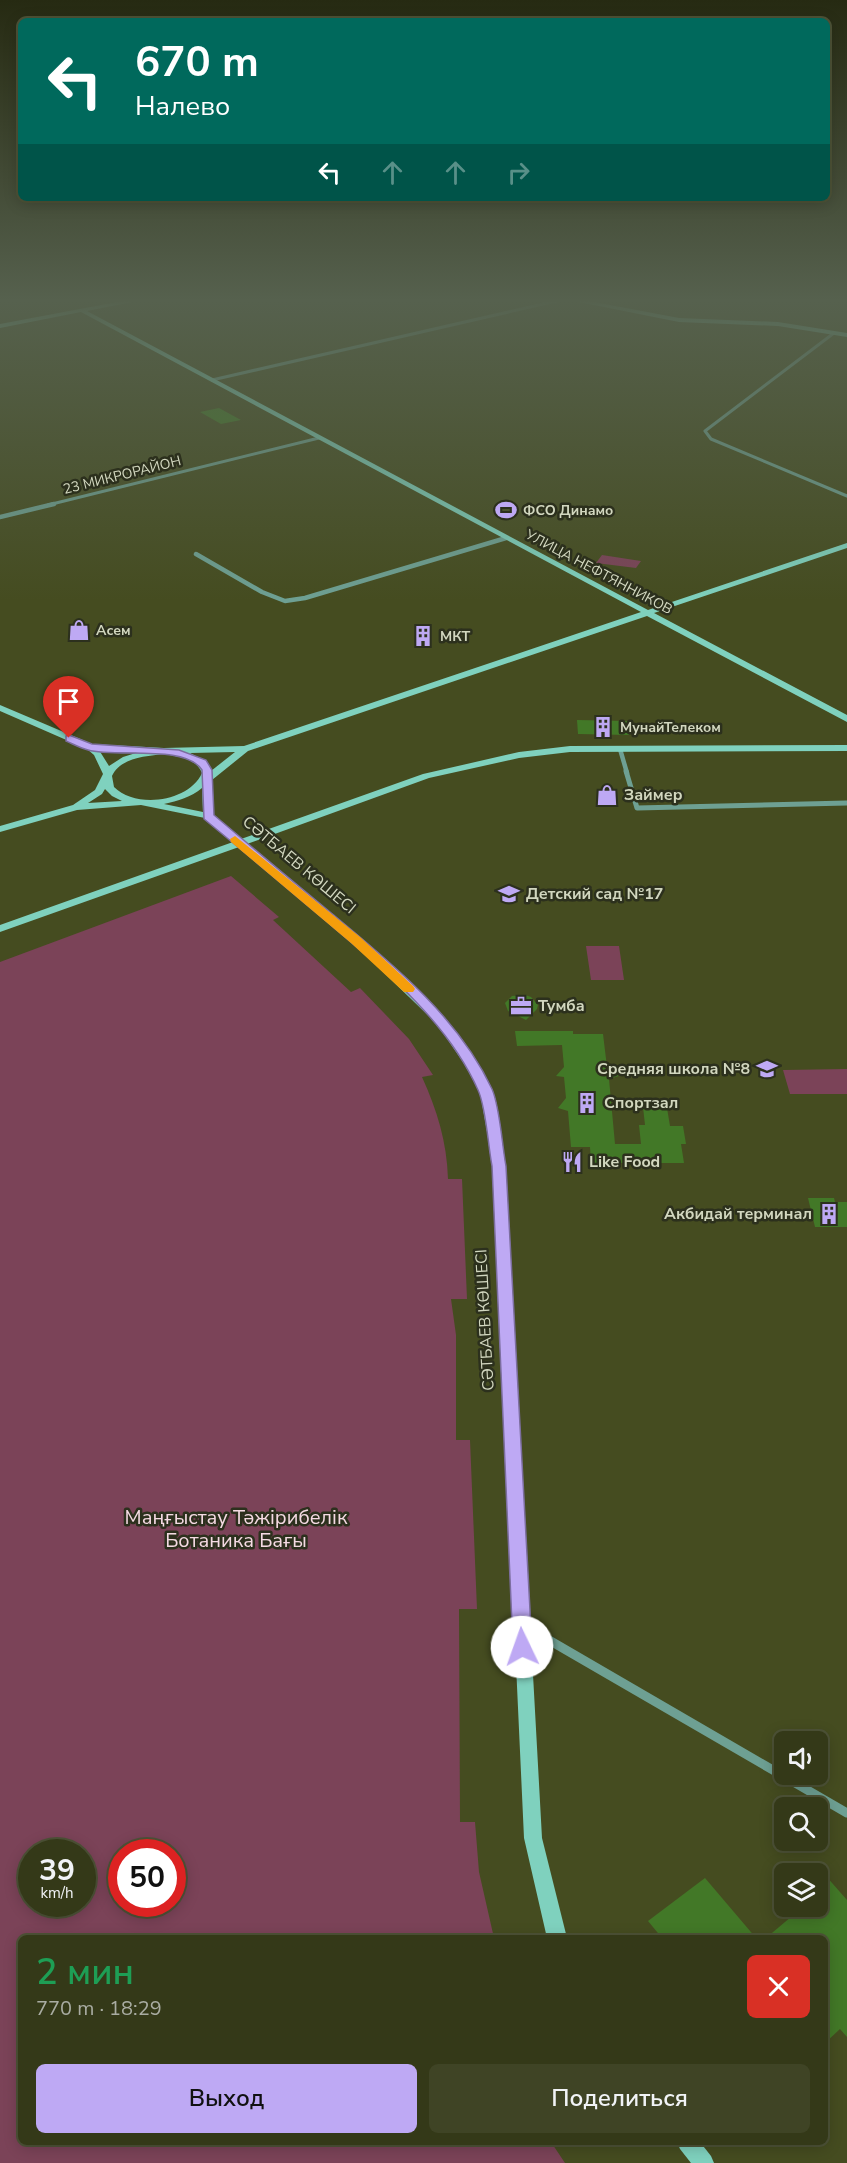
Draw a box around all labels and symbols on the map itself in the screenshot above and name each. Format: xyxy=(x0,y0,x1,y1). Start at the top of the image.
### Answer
street label: 23 МИКРОРАЙОН xyxy=(61,451,183,499)
sports icon: ФСО Динамо xyxy=(494,498,518,522)
place label: ФСО Динамо xyxy=(523,501,613,520)
street label: УЛИЦА НЕФТЯННИКОВ xyxy=(521,525,676,619)
shop icon: Асем xyxy=(67,618,91,642)
place label: Асем xyxy=(96,621,131,640)
building icon: МКТ xyxy=(411,624,435,648)
place label: МКТ xyxy=(440,627,471,646)
pin xyxy=(43,676,94,738)
building icon: МунайТелеком xyxy=(591,715,615,739)
place label: МунайТелеком xyxy=(620,718,721,737)
shop icon: Займер xyxy=(595,783,619,807)
place label: Займер xyxy=(624,784,683,806)
street label: СӘТБАЕВ КӨШЕСІ xyxy=(238,811,360,919)
school or university icon: Детский сад №17 xyxy=(497,882,521,906)
place label: Детский сад №17 xyxy=(526,883,663,905)
office icon: Тумба xyxy=(509,994,533,1018)
place label: Тумба xyxy=(538,995,585,1017)
school or university icon: Средняя школа №8 xyxy=(755,1057,779,1081)
place label: Средняя школа №8 xyxy=(597,1058,750,1080)
building icon: Спортзал xyxy=(575,1091,599,1115)
place label: Спортзал xyxy=(604,1092,678,1114)
restaurant icon: Like Food xyxy=(560,1150,584,1174)
place label: Like Food xyxy=(589,1151,660,1173)
building icon: Акбидай терминал xyxy=(817,1202,841,1226)
place label: Акбидай терминал xyxy=(664,1203,812,1225)
street label: СӘТБАЕВ КӨШЕСІ xyxy=(470,1249,500,1391)
park label: Маңғыстау Тәжірибелік Ботаника Бағы xyxy=(125,1504,348,1554)
position arrow xyxy=(490,1615,554,1679)
speed limit sign: 50 xyxy=(108,1839,186,1917)

